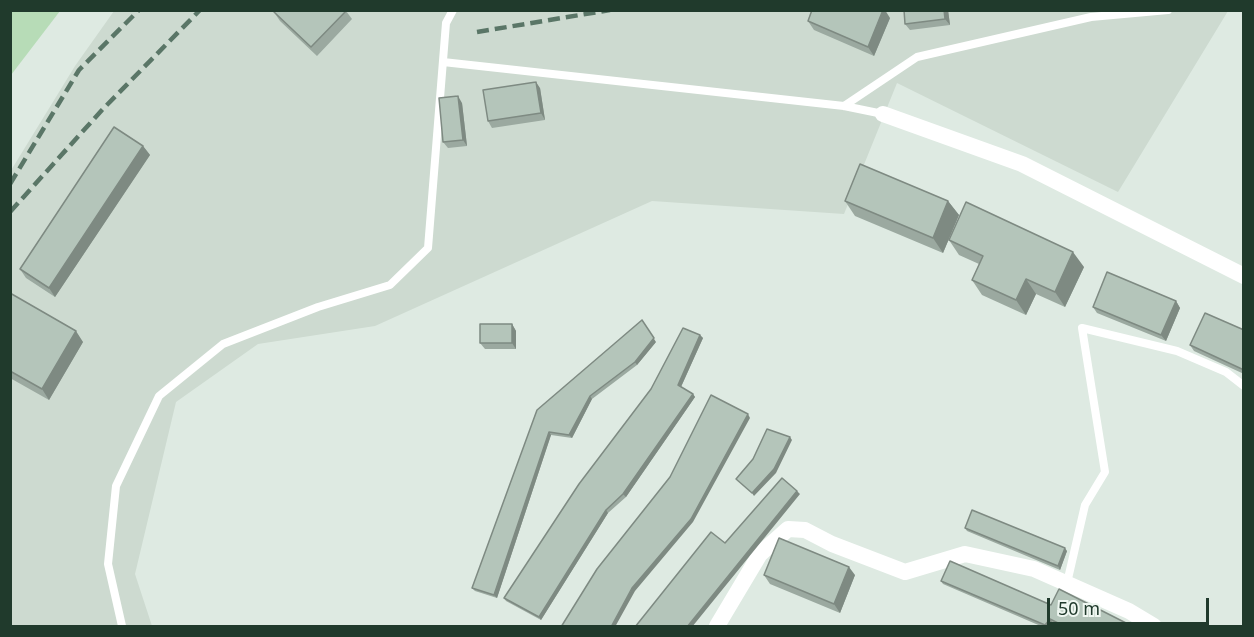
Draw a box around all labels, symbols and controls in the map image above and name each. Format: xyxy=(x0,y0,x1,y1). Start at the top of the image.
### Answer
scale bar xyxy=(1050,586,1212,624)
text: 50 m xyxy=(1058,596,1100,620)

